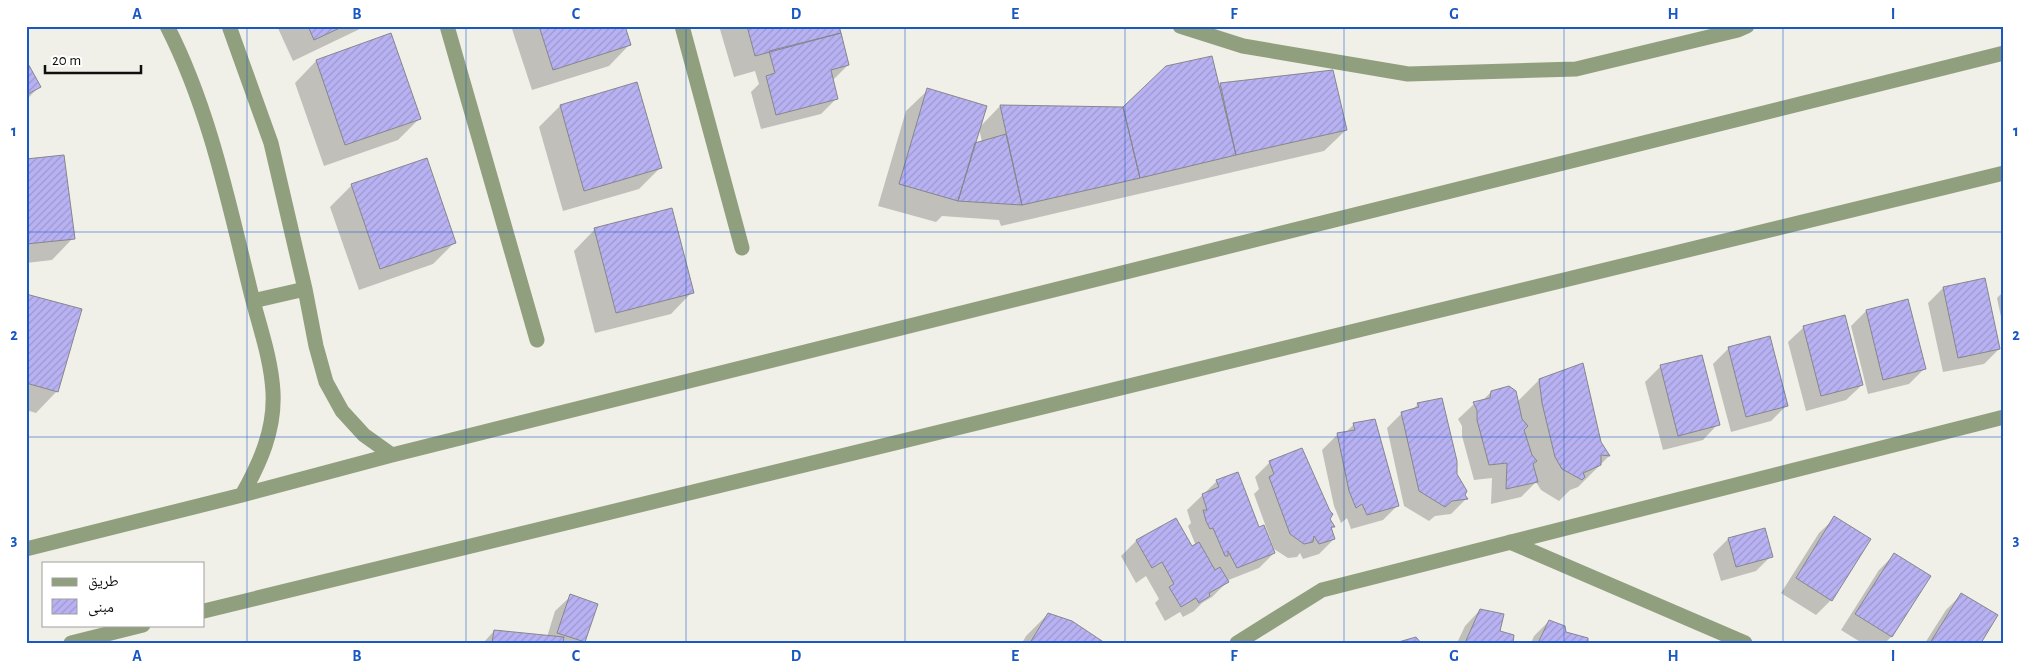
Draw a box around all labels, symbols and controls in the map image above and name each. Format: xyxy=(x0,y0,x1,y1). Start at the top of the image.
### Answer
text: A xyxy=(132,6,142,22)
text: B xyxy=(352,6,362,22)
text: C xyxy=(572,6,581,22)
text: D xyxy=(791,6,802,22)
text: E xyxy=(1011,6,1019,22)
text: F xyxy=(1230,6,1238,22)
text: G xyxy=(1449,6,1459,22)
text: H xyxy=(1667,6,1679,22)
text: I xyxy=(1891,6,1895,22)
scale bar xyxy=(45,42,141,74)
text: 20 m xyxy=(52,53,81,68)
text: 1 xyxy=(11,123,17,139)
text: 1 xyxy=(2013,123,2019,139)
text: 2 xyxy=(10,327,18,343)
text: 2 xyxy=(2012,327,2020,343)
text: 3 xyxy=(11,532,18,548)
text: 3 xyxy=(2013,532,2020,548)
legend xyxy=(42,562,205,626)
text: طريق xyxy=(88,574,119,591)
text: مبنى xyxy=(88,600,114,617)
text: A xyxy=(132,648,142,664)
text: B xyxy=(352,648,362,664)
text: C xyxy=(572,648,581,664)
text: D xyxy=(791,648,802,664)
text: E xyxy=(1011,648,1019,664)
text: F xyxy=(1230,648,1238,664)
text: G xyxy=(1449,648,1459,664)
text: H xyxy=(1667,648,1679,664)
text: I xyxy=(1891,648,1895,664)

